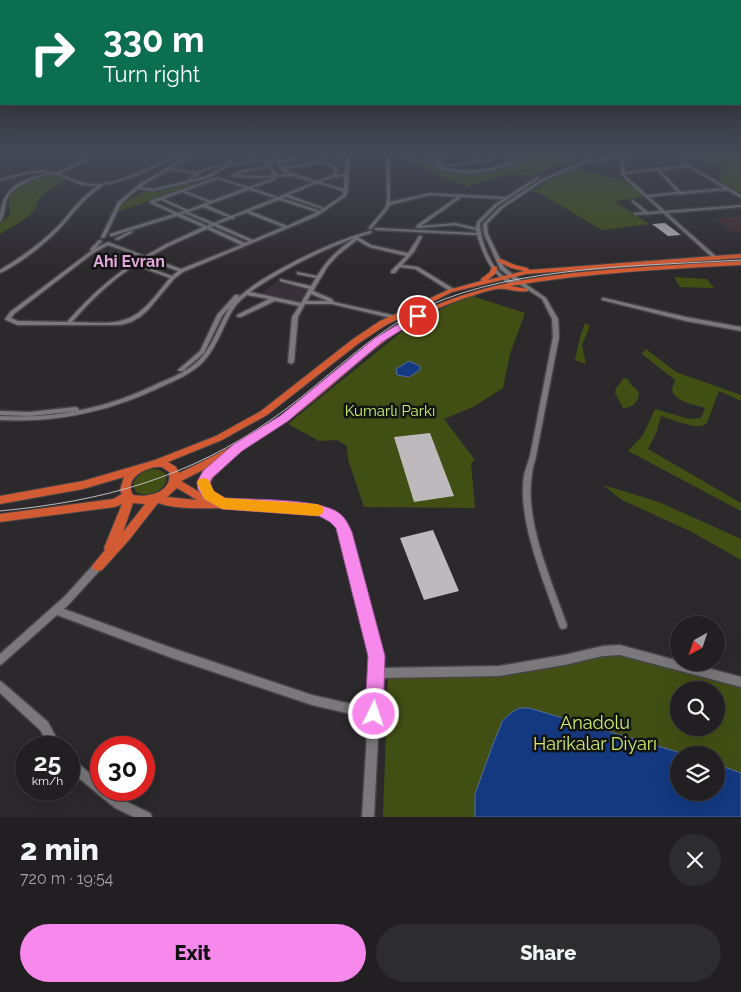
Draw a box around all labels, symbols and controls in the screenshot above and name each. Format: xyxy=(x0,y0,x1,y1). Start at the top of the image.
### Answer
text: 330 m xyxy=(103,19,205,60)
icon: right xyxy=(20,20,85,85)
text: Turn right xyxy=(103,61,200,87)
district label: Ahi Evran xyxy=(93,252,165,271)
pin xyxy=(397,295,439,337)
icon: arrive xyxy=(404,302,432,330)
park label: Kumarlı Parkı xyxy=(345,402,435,420)
north arrow xyxy=(670,616,725,671)
map controls xyxy=(670,616,725,801)
button: search xyxy=(670,681,725,736)
position arrow xyxy=(347,687,399,739)
park label: Anadolu Harikalar Diyarı xyxy=(533,712,657,754)
speed limit sign: 30 xyxy=(90,736,155,801)
button: layers xyxy=(670,746,725,801)
text: 25 xyxy=(34,747,61,777)
text: km/h xyxy=(32,774,63,788)
text: 2 min xyxy=(20,832,99,867)
button: close xyxy=(669,834,721,886)
text: 720 m · 19:54 xyxy=(20,869,113,888)
button: Exit xyxy=(20,924,366,982)
button: Share xyxy=(376,924,721,982)

